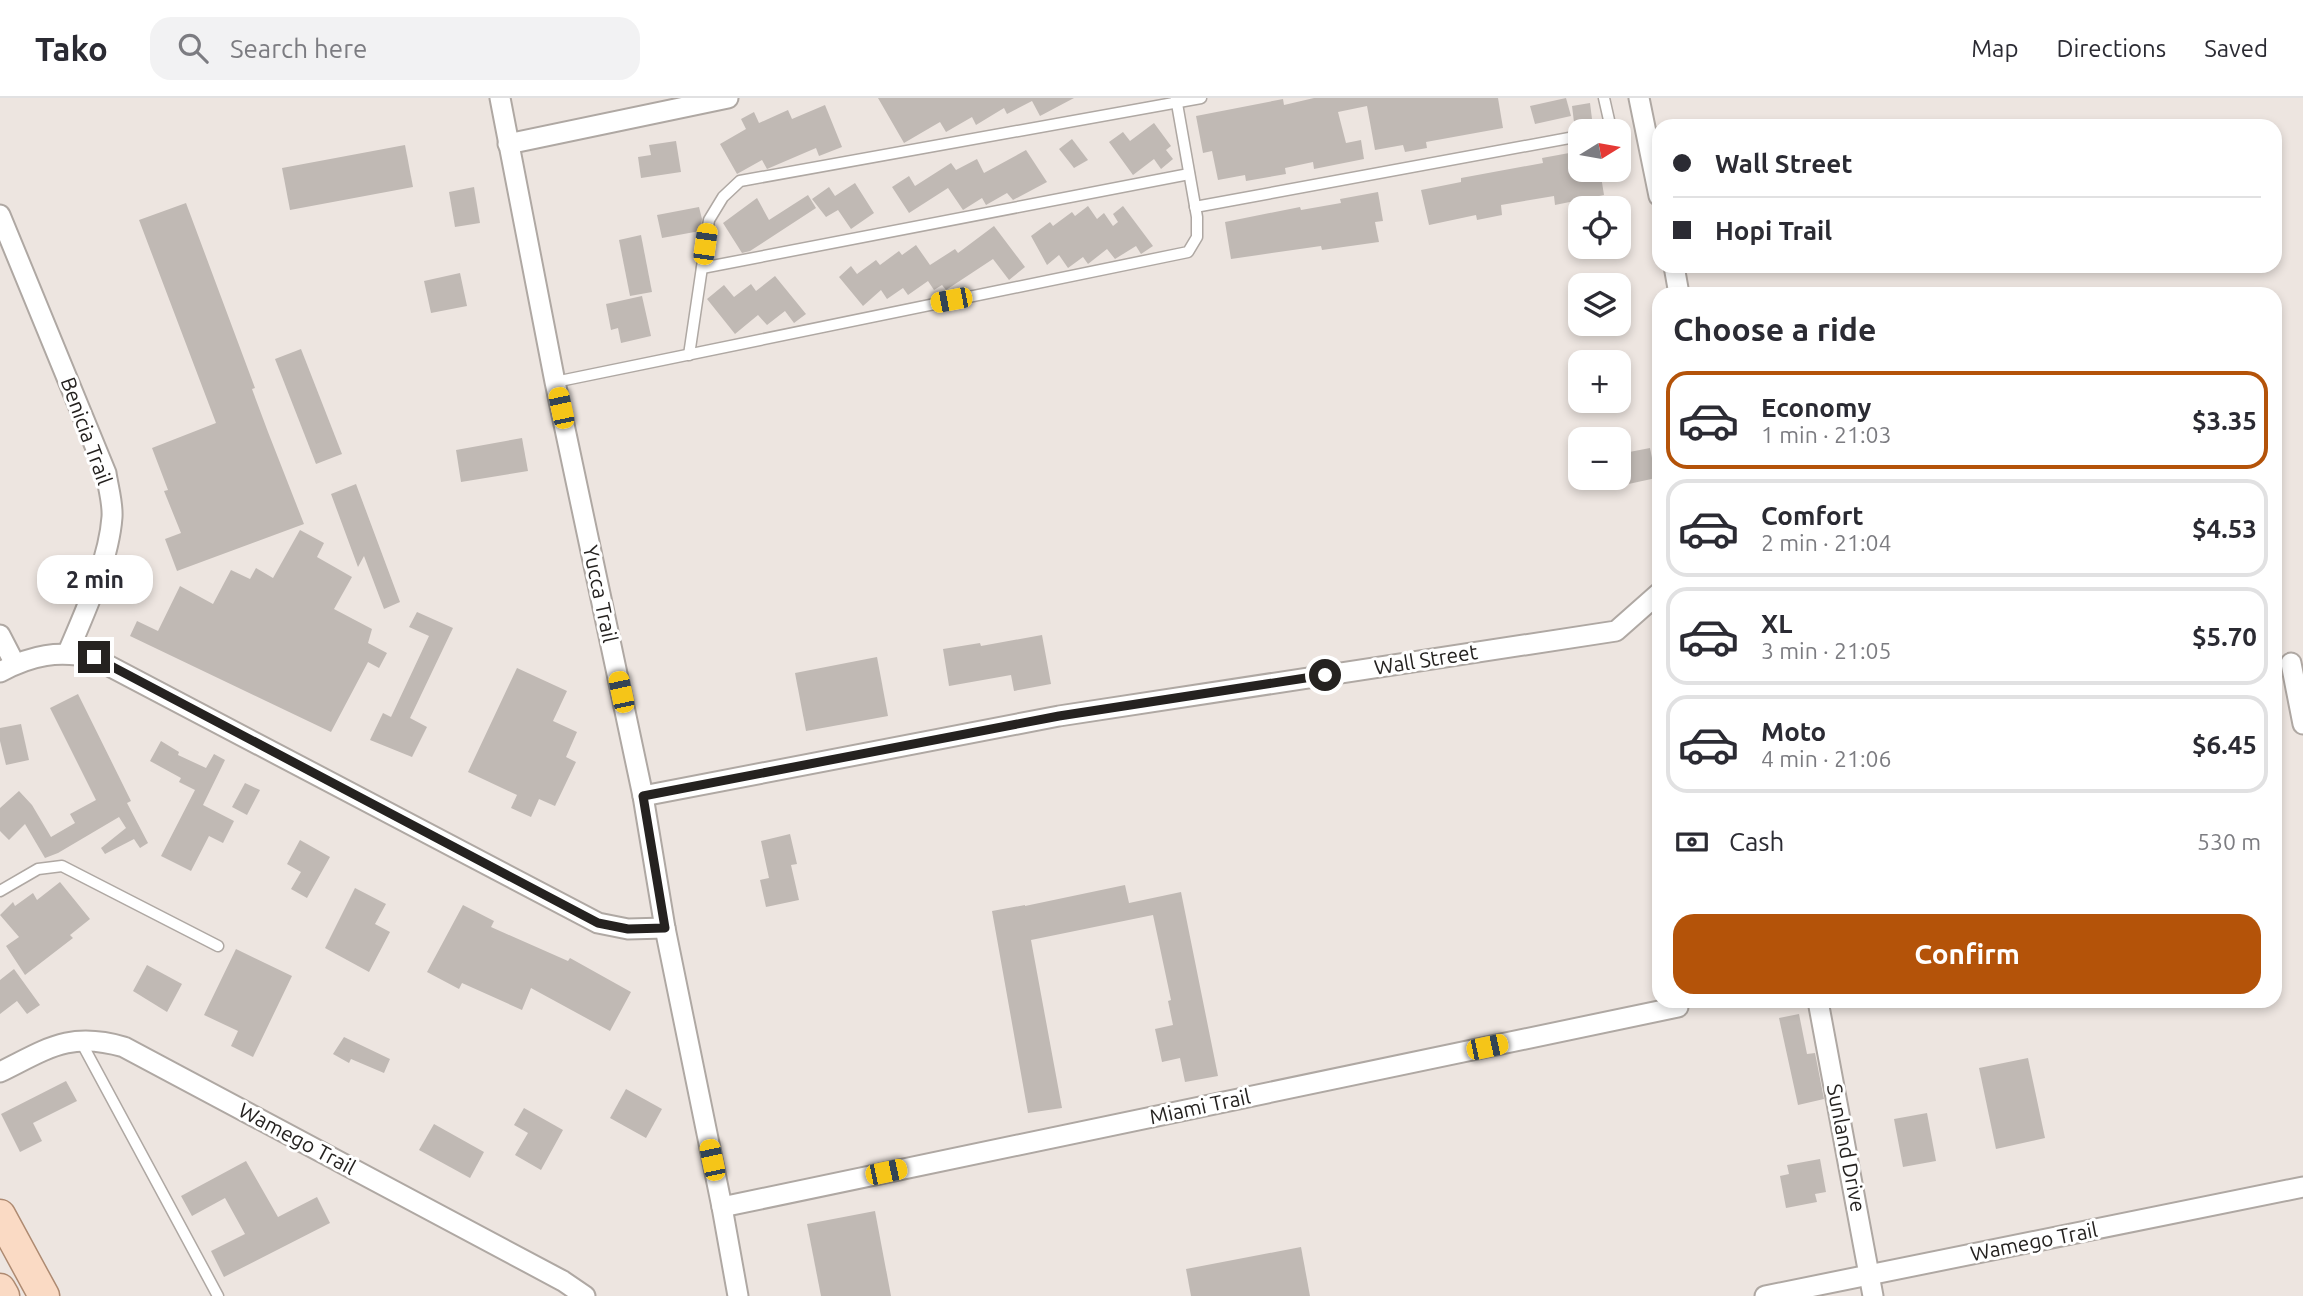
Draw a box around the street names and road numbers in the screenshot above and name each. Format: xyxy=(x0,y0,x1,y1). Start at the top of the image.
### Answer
street label: Benicia Trail xyxy=(56,374,118,488)
street label: Yucca Trail xyxy=(579,543,623,645)
street label: Wall Street xyxy=(1372,639,1479,679)
street label: Sunland Drive xyxy=(1823,1082,1871,1214)
street label: Miami Trail xyxy=(1147,1084,1252,1128)
street label: Wamego Trail xyxy=(235,1097,360,1179)
street label: Wamego Trail xyxy=(1968,1217,2099,1265)

